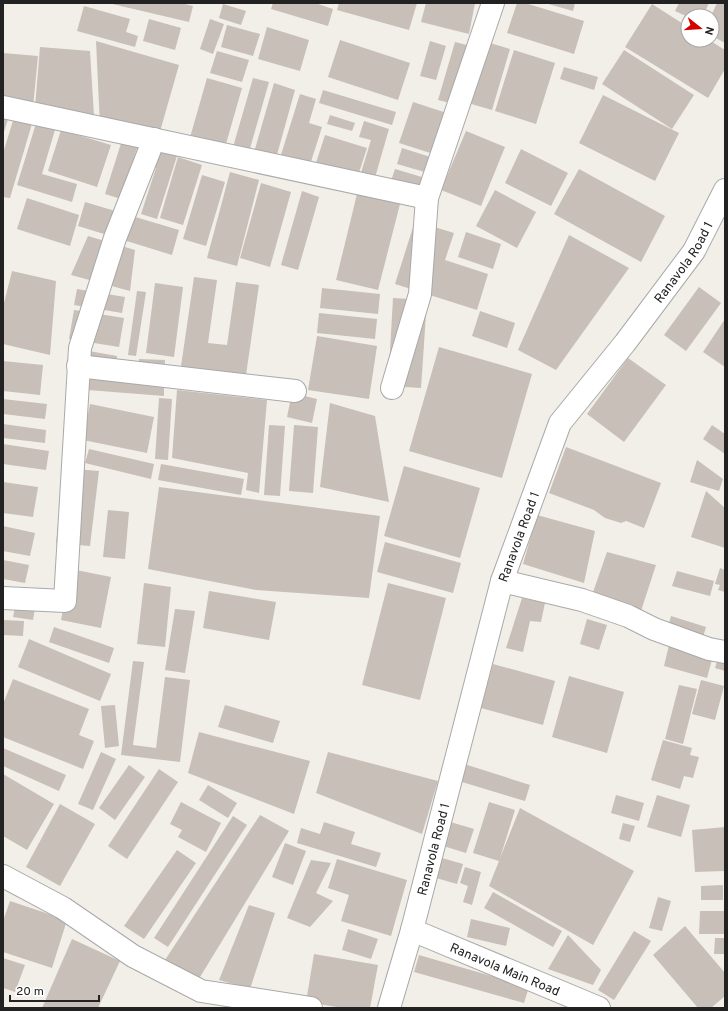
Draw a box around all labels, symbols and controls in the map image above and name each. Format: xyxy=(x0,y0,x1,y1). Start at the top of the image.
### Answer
north arrow xyxy=(680,8,720,48)
text: N xyxy=(701,25,716,36)
street label: Ranavola Road 1 xyxy=(652,219,718,307)
street label: Ranavola Road 1 xyxy=(496,490,544,585)
street label: Ranavola Road 1 xyxy=(415,802,454,897)
street label: Ranavola Main Road xyxy=(447,941,562,1001)
scale bar xyxy=(10,977,99,1003)
text: 20 m xyxy=(16,984,44,1000)

